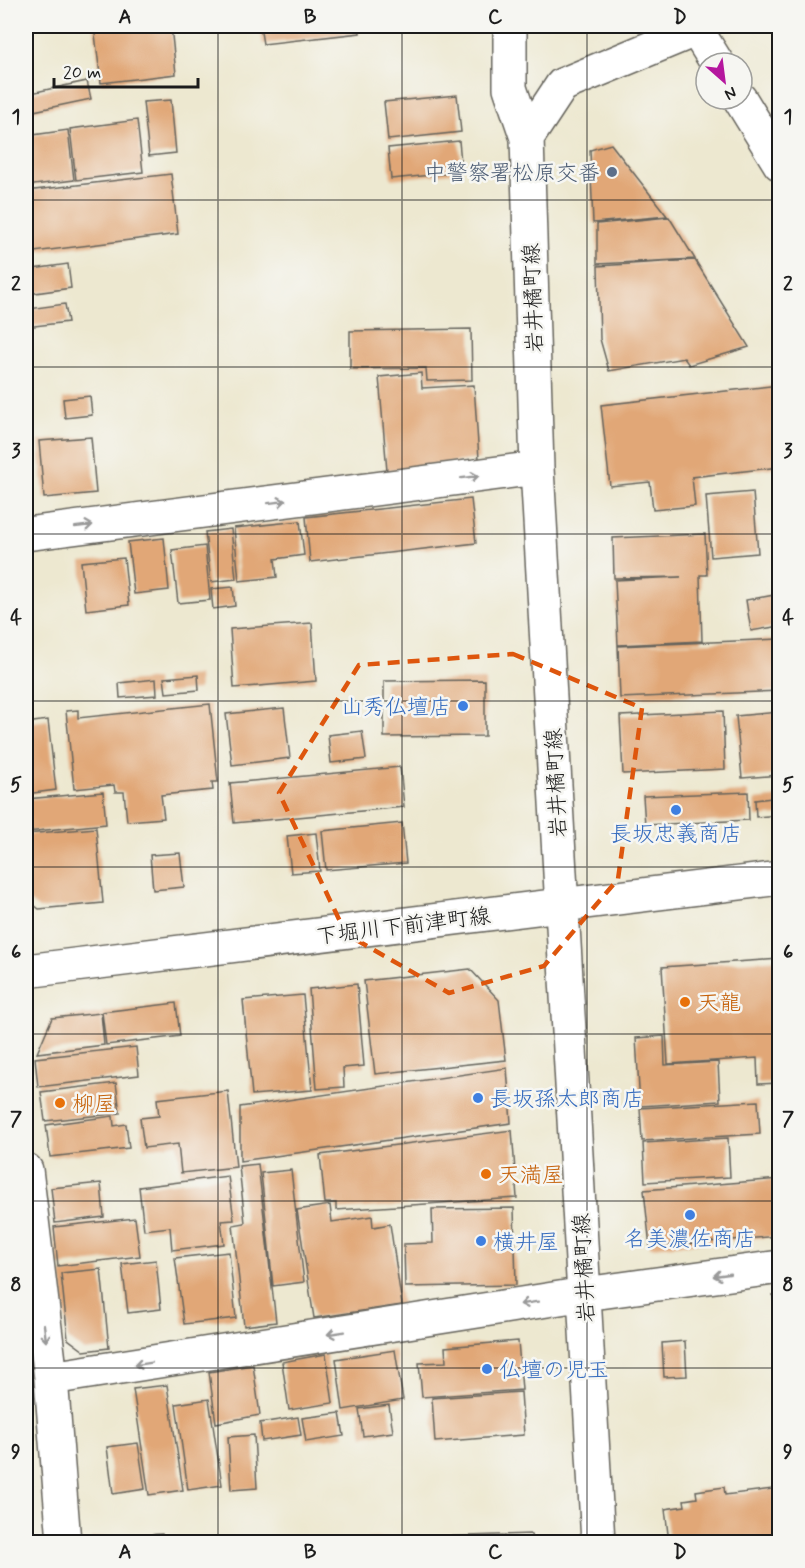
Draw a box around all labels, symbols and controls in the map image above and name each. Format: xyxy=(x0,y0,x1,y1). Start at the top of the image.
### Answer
text: A xyxy=(118,4,132,31)
text: B xyxy=(304,4,317,31)
text: C xyxy=(488,4,503,31)
text: D xyxy=(673,4,687,31)
scale bar xyxy=(54,51,198,89)
north arrow xyxy=(694,51,754,111)
text: 20 m xyxy=(63,61,101,85)
text: N xyxy=(721,81,740,105)
text: 1 xyxy=(12,104,20,131)
text: 1 xyxy=(784,104,792,131)
place label: 中警察署松原交番 xyxy=(424,160,600,188)
marker: 中警察署松原交番 xyxy=(605,165,619,179)
street label: 岩井橘町線 xyxy=(518,242,550,353)
text: 2 xyxy=(11,271,21,298)
text: 2 xyxy=(783,271,793,298)
text: 3 xyxy=(11,438,21,465)
text: 3 xyxy=(783,438,793,465)
one-way arrow xyxy=(460,471,480,482)
one-way arrow xyxy=(267,496,286,507)
one-way arrow xyxy=(73,521,93,532)
text: 4 xyxy=(10,605,22,632)
text: 4 xyxy=(782,605,794,632)
place label: 山秀仏壇店 xyxy=(341,694,451,722)
marker: 山秀仏壇店 xyxy=(456,699,470,713)
street label: 岩井橘町線 xyxy=(540,727,574,839)
text: 5 xyxy=(10,772,22,799)
text: 5 xyxy=(782,772,794,799)
marker: 長坂忠義商店 xyxy=(669,803,683,817)
place label: 長坂忠義商店 xyxy=(610,821,742,849)
street label: 下堀川下前津町線 xyxy=(314,902,492,952)
text: 6 xyxy=(11,939,21,966)
text: 6 xyxy=(783,939,793,966)
place label: 天龍 xyxy=(697,990,741,1018)
marker: 天龍 xyxy=(678,995,692,1009)
place label: 長坂孫太郎商店 xyxy=(490,1086,644,1114)
place label: 柳屋 xyxy=(72,1091,116,1119)
marker: 長坂孫太郎商店 xyxy=(471,1091,485,1105)
marker: 柳屋 xyxy=(53,1096,67,1110)
text: 7 xyxy=(10,1106,22,1133)
text: 7 xyxy=(782,1106,794,1133)
place label: 天満屋 xyxy=(498,1162,564,1190)
marker: 天満屋 xyxy=(479,1167,493,1181)
marker: 名美濃佐商店 xyxy=(683,1208,697,1222)
street label: 岩井橘町線 xyxy=(568,1212,602,1324)
place label: 名美濃佐商店 xyxy=(624,1226,756,1254)
place label: 横井屋 xyxy=(493,1229,559,1257)
marker: 横井屋 xyxy=(474,1234,488,1248)
one-way arrow xyxy=(712,1270,732,1281)
text: 8 xyxy=(10,1272,22,1299)
text: 8 xyxy=(782,1272,794,1299)
one-way arrow xyxy=(519,1298,539,1309)
one-way arrow xyxy=(40,1322,51,1342)
one-way arrow xyxy=(327,1328,346,1339)
place label: 仏壇の児玉 xyxy=(499,1357,609,1385)
one-way arrow xyxy=(134,1358,154,1369)
marker: 仏壇の児玉 xyxy=(480,1362,494,1376)
text: 9 xyxy=(11,1439,21,1466)
text: 9 xyxy=(783,1439,793,1466)
text: A xyxy=(118,1539,132,1566)
text: B xyxy=(304,1539,317,1566)
text: C xyxy=(488,1539,503,1566)
text: D xyxy=(673,1539,687,1566)

